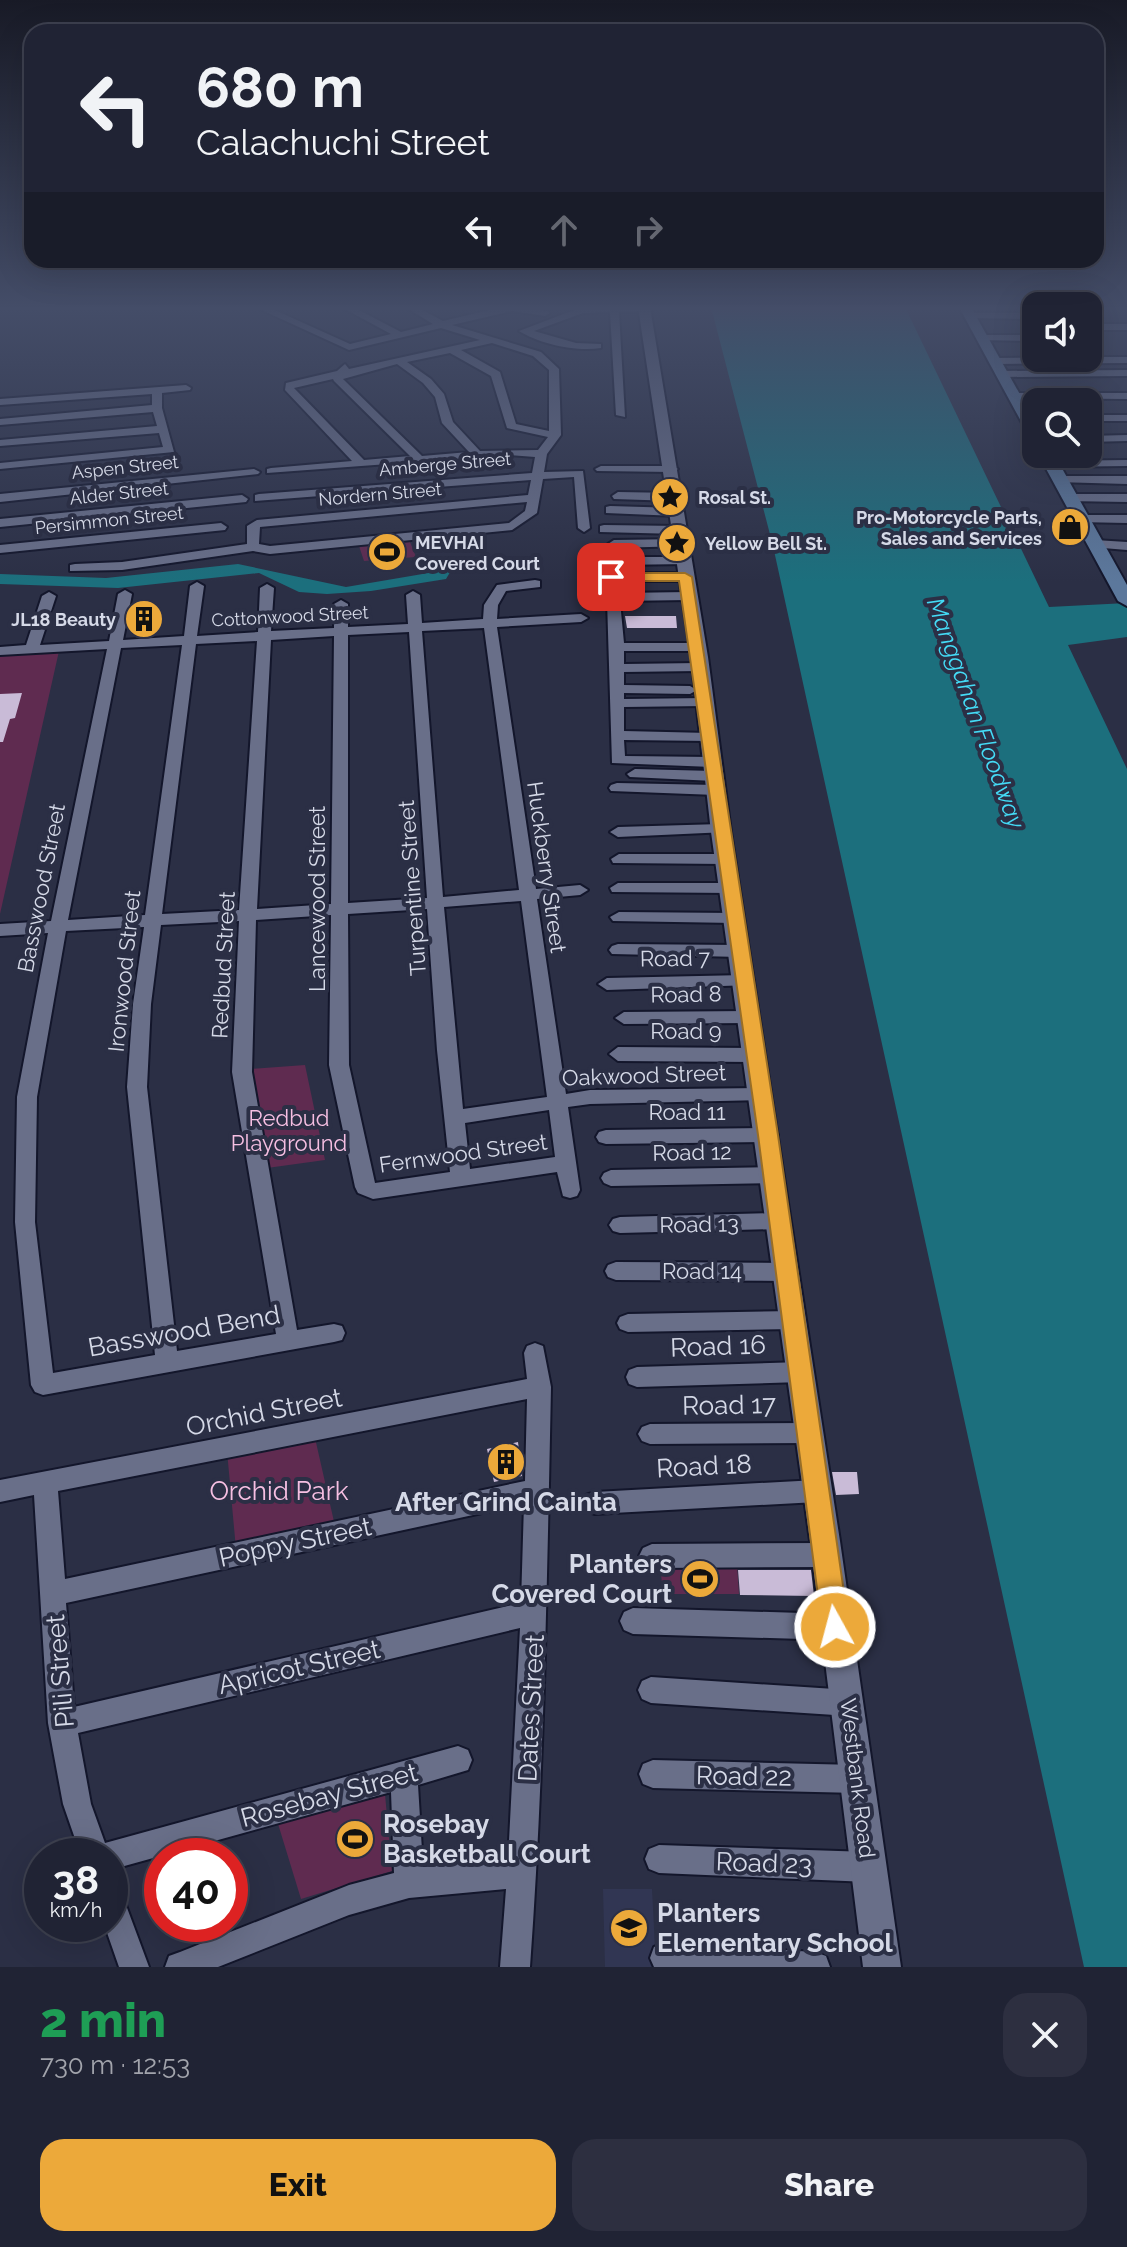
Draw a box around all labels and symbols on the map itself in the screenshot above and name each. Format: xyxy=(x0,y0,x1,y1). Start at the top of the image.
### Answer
street label: Amberge Street xyxy=(378,448,512,480)
street label: Aspen Street xyxy=(71,451,179,483)
place icon: Rosal St. xyxy=(649,476,691,518)
street label: Alder Street xyxy=(69,477,169,509)
street label: Nordern Street xyxy=(318,478,442,510)
place label: Rosal St. xyxy=(698,487,771,508)
street label: Persimmon Street xyxy=(34,502,184,538)
shop icon: Pro-Motorcycle Parts, Sales and Services xyxy=(1049,506,1091,548)
place label: Pro-Motorcycle Parts, Sales and Services xyxy=(856,507,1042,549)
place icon: Yellow Bell St. xyxy=(656,522,698,564)
sports icon: MEVHAI Covered Court xyxy=(366,531,408,573)
place label: MEVHAI Covered Court xyxy=(415,532,540,574)
place label: Yellow Bell St. xyxy=(705,533,827,554)
pin xyxy=(577,543,645,611)
water label: Manggahan Floodway xyxy=(921,594,1032,834)
building icon: JL18 Beauty xyxy=(123,598,165,640)
street label: Cottonwood Street xyxy=(211,601,369,631)
place label: JL18 Beauty xyxy=(11,609,116,630)
street label: Huckberry Street xyxy=(522,780,572,955)
street label: Turpentine Street xyxy=(393,799,431,977)
street label: Basswood Street xyxy=(12,801,70,975)
street label: Lancewood Street xyxy=(304,805,330,992)
street label: Ironwood Street xyxy=(103,888,145,1053)
street label: Redbud Street xyxy=(206,890,240,1039)
street label: Road 7 xyxy=(640,944,711,972)
street label: Road 8 xyxy=(650,980,722,1008)
street label: Road 9 xyxy=(650,1018,722,1044)
street label: Oakwood Street xyxy=(562,1059,727,1091)
street label: Road 11 xyxy=(648,1099,726,1125)
park label: Redbud Playground xyxy=(231,1105,347,1156)
street label: Fernwood Street xyxy=(377,1128,549,1178)
street label: Road 12 xyxy=(652,1138,732,1166)
street label: Road 13 xyxy=(659,1210,739,1238)
street label: Road 14 xyxy=(662,1258,742,1284)
street label: Basswood Bend xyxy=(86,1299,282,1363)
street label: Road 16 xyxy=(670,1329,766,1363)
street label: Orchid Street xyxy=(184,1382,345,1442)
street label: Road 17 xyxy=(682,1389,776,1421)
building icon: After Grind Cainta xyxy=(485,1441,527,1483)
street label: Road 18 xyxy=(656,1449,752,1483)
park label: Orchid Park xyxy=(209,1476,349,1506)
place label: After Grind Cainta xyxy=(395,1487,617,1517)
street label: Poppy Street xyxy=(216,1511,374,1573)
place label: Planters Covered Court xyxy=(491,1549,672,1609)
sports icon: Planters Covered Court xyxy=(679,1558,721,1600)
position arrow xyxy=(793,1585,877,1669)
street label: Pili Street xyxy=(40,1613,80,1729)
street label: Dates Street xyxy=(512,1633,550,1782)
street label: Apricot Street xyxy=(215,1634,383,1700)
street label: Westbank Road xyxy=(835,1697,881,1859)
street label: Rosebay Street xyxy=(237,1757,421,1833)
street label: Road 22 xyxy=(696,1760,792,1792)
place label: Rosebay Basketball Court xyxy=(383,1809,591,1869)
sports icon: Rosebay Basketball Court xyxy=(334,1818,376,1860)
speed limit sign: 40 xyxy=(144,1838,248,1942)
street label: Road 23 xyxy=(715,1846,813,1880)
place label: Planters Elementary School xyxy=(657,1898,894,1958)
school or university icon: Planters Elementary School xyxy=(608,1907,650,1949)

